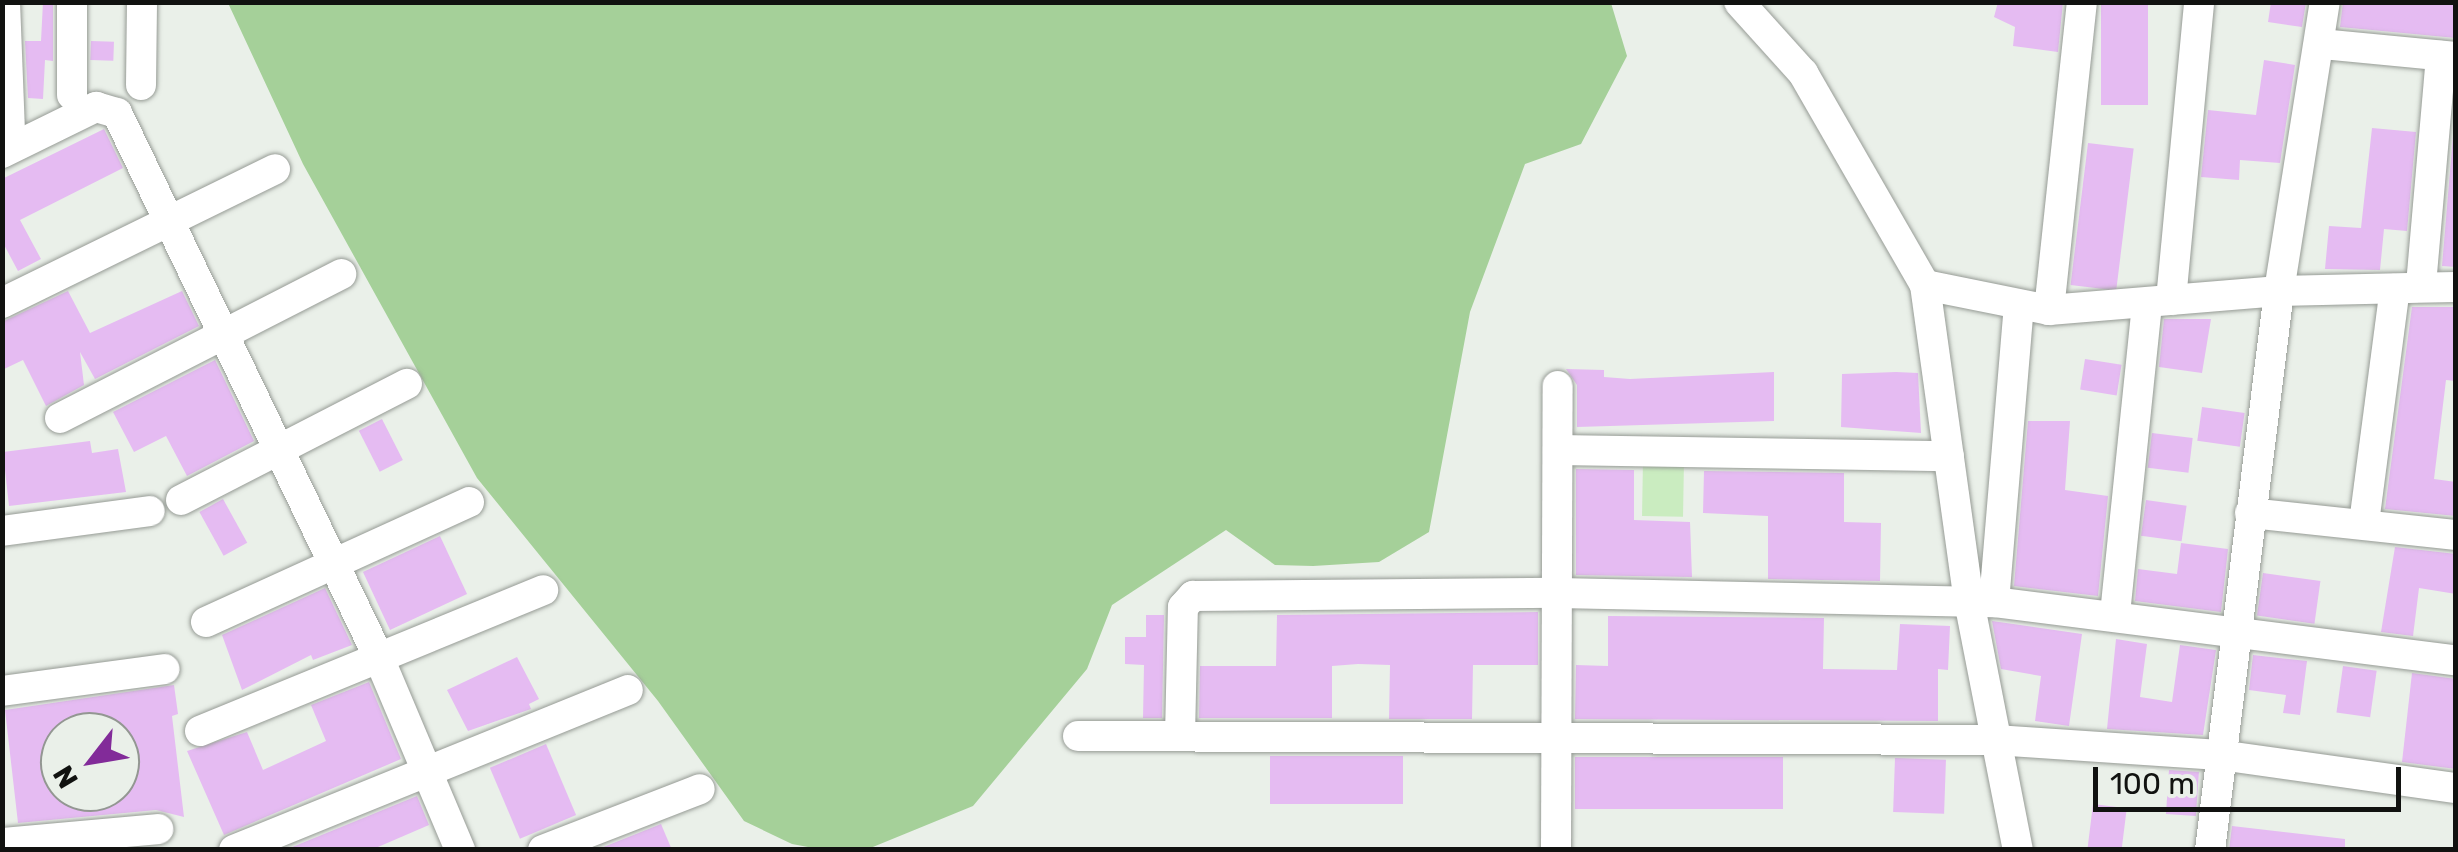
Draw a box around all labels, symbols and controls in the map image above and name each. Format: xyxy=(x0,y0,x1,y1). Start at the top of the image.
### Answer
north arrow xyxy=(40,712,140,812)
scale bar xyxy=(2098,747,2406,809)
text: N xyxy=(46,760,85,794)
text: 100 m xyxy=(2110,766,2195,802)

